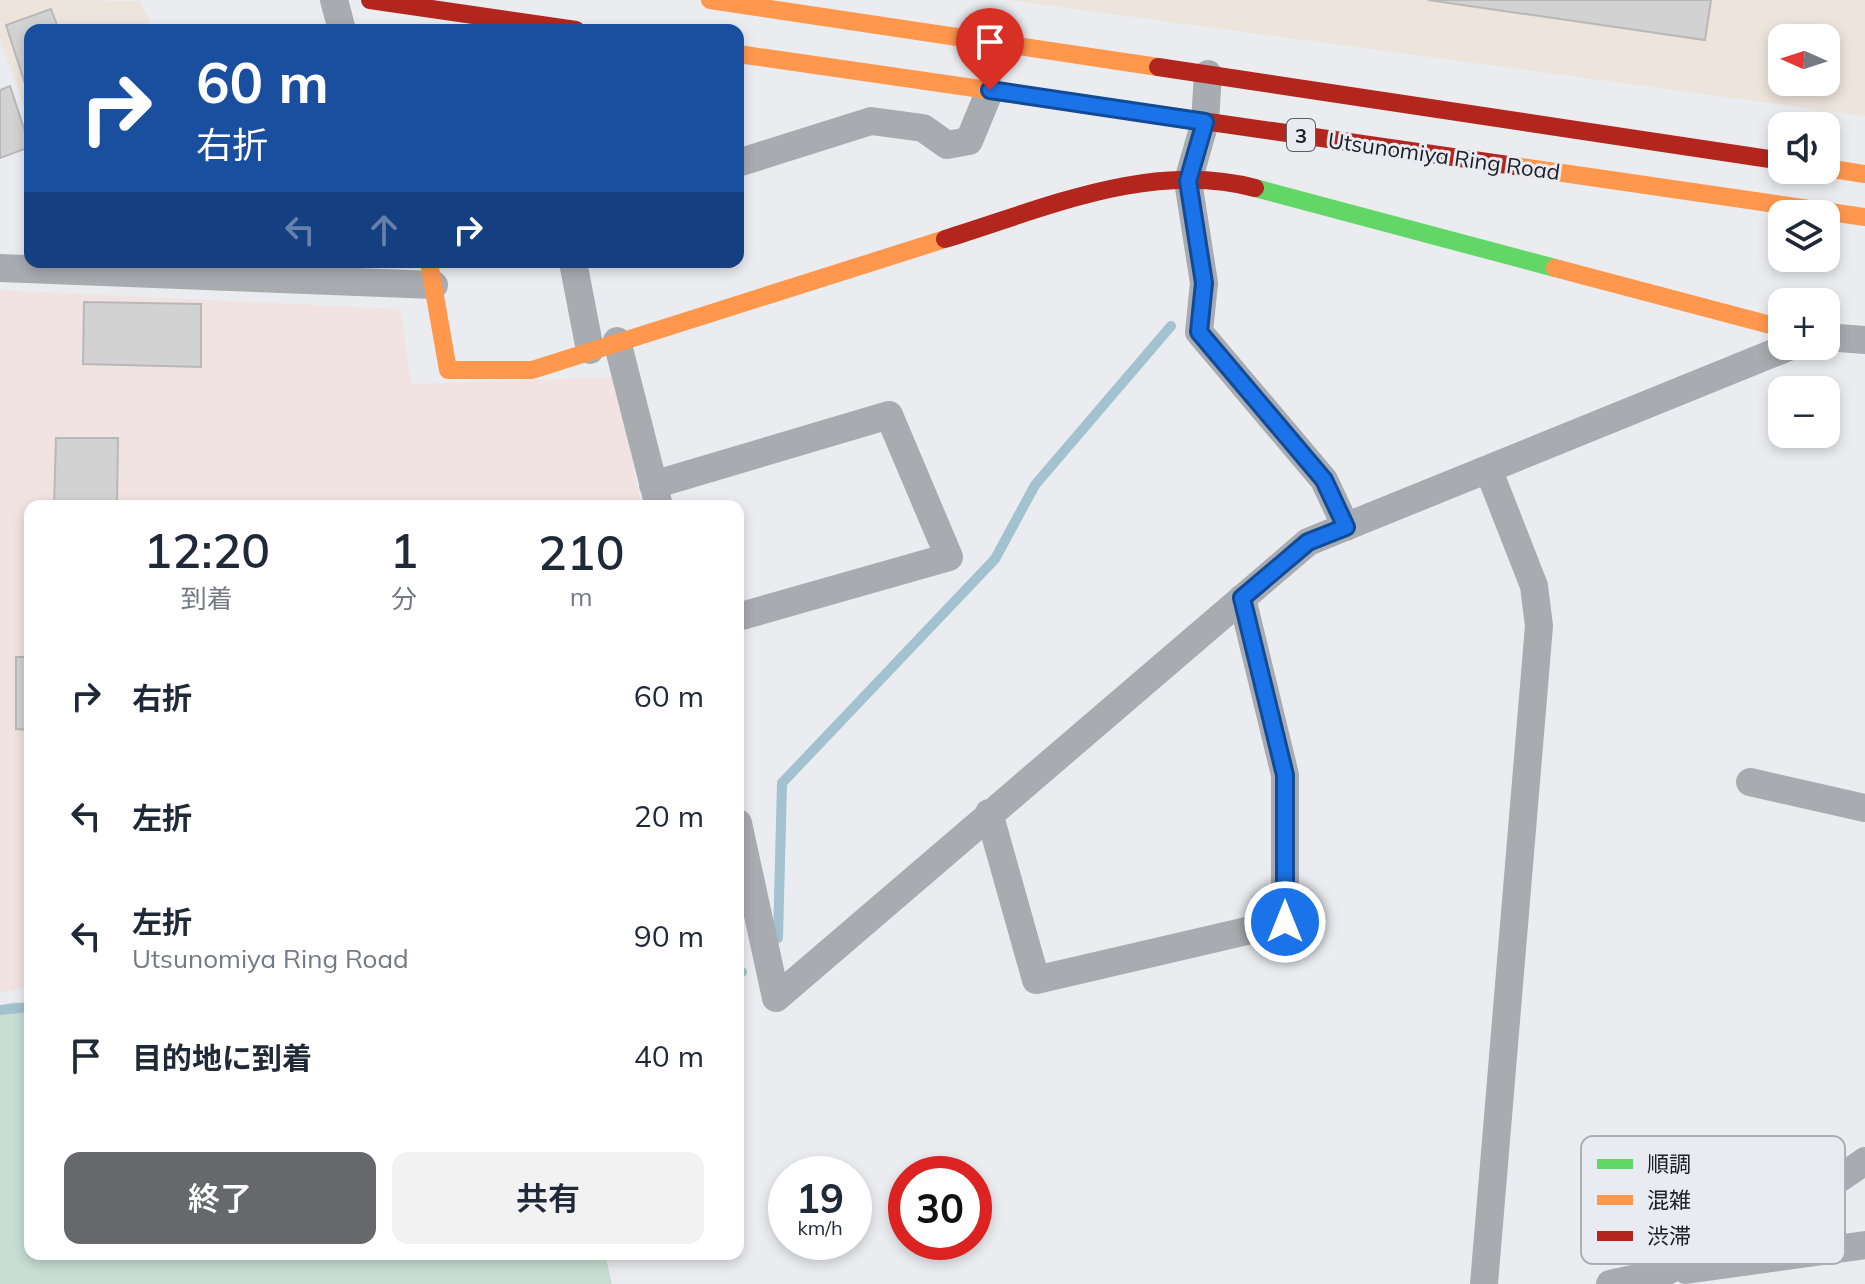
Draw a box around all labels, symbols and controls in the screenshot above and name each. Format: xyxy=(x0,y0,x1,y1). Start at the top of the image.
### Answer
pin xyxy=(956,8,1024,90)
icon: arrive xyxy=(968,20,1012,64)
north arrow xyxy=(1768,24,1840,96)
map controls xyxy=(1768,24,1840,448)
text: 60 m xyxy=(196,47,329,117)
icon: right xyxy=(64,56,168,160)
button: sound xyxy=(1768,112,1840,184)
road number: 3 xyxy=(1287,119,1315,151)
text: 右折 xyxy=(196,122,268,167)
street label: Utsunomiya Ring Road xyxy=(1326,126,1562,186)
button: layers xyxy=(1768,200,1840,272)
icon: left xyxy=(278,208,322,252)
icon: ahead xyxy=(362,208,406,252)
icon: right xyxy=(446,208,490,252)
button: + xyxy=(1768,288,1840,360)
button: − xyxy=(1768,376,1840,448)
text: 12:20 xyxy=(144,520,270,580)
text: 1 xyxy=(390,520,418,580)
text: 210 xyxy=(538,522,624,582)
text: m xyxy=(570,580,593,613)
text: 到着 xyxy=(181,582,233,615)
text: 分 xyxy=(391,582,417,615)
icon: right xyxy=(64,674,108,718)
text: 60 m xyxy=(634,677,704,715)
text: 右折 xyxy=(132,679,192,717)
icon: left xyxy=(64,794,108,838)
text: 20 m xyxy=(634,797,704,835)
text: 左折 xyxy=(132,799,192,837)
position arrow xyxy=(1243,880,1327,964)
text: 左折 xyxy=(132,903,192,941)
icon: left xyxy=(64,914,108,958)
text: 90 m xyxy=(634,917,704,955)
text: Utsunomiya Ring Road xyxy=(132,942,409,975)
icon: arrive xyxy=(64,1034,108,1078)
text: 40 m xyxy=(634,1037,704,1075)
text: 目的地に到着 xyxy=(132,1039,312,1077)
legend xyxy=(1581,1136,1845,1264)
text: 順調 xyxy=(1647,1150,1691,1178)
button: 終了 xyxy=(64,1152,376,1244)
button: 共有 xyxy=(392,1152,704,1244)
speed limit sign: 30 xyxy=(888,1156,992,1260)
text: 19 xyxy=(796,1173,844,1223)
text: 混雑 xyxy=(1647,1186,1691,1214)
text: km/h xyxy=(797,1215,843,1240)
text: 渋滞 xyxy=(1647,1222,1691,1250)

